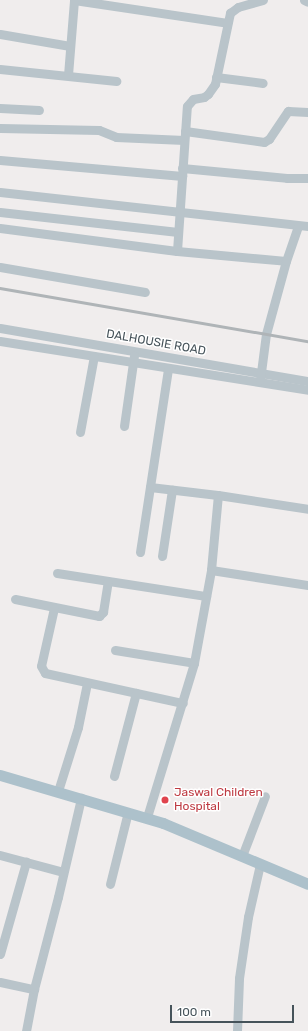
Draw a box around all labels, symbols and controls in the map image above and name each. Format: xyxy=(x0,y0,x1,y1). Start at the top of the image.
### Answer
street label: DALHOUSIE ROAD xyxy=(105,327,207,359)
place label: Jaswal Children Hospital xyxy=(174,786,263,814)
marker: Jaswal Children Hospital xyxy=(159,794,171,806)
scale bar xyxy=(172,997,296,1023)
text: 100 m xyxy=(177,1005,211,1019)

